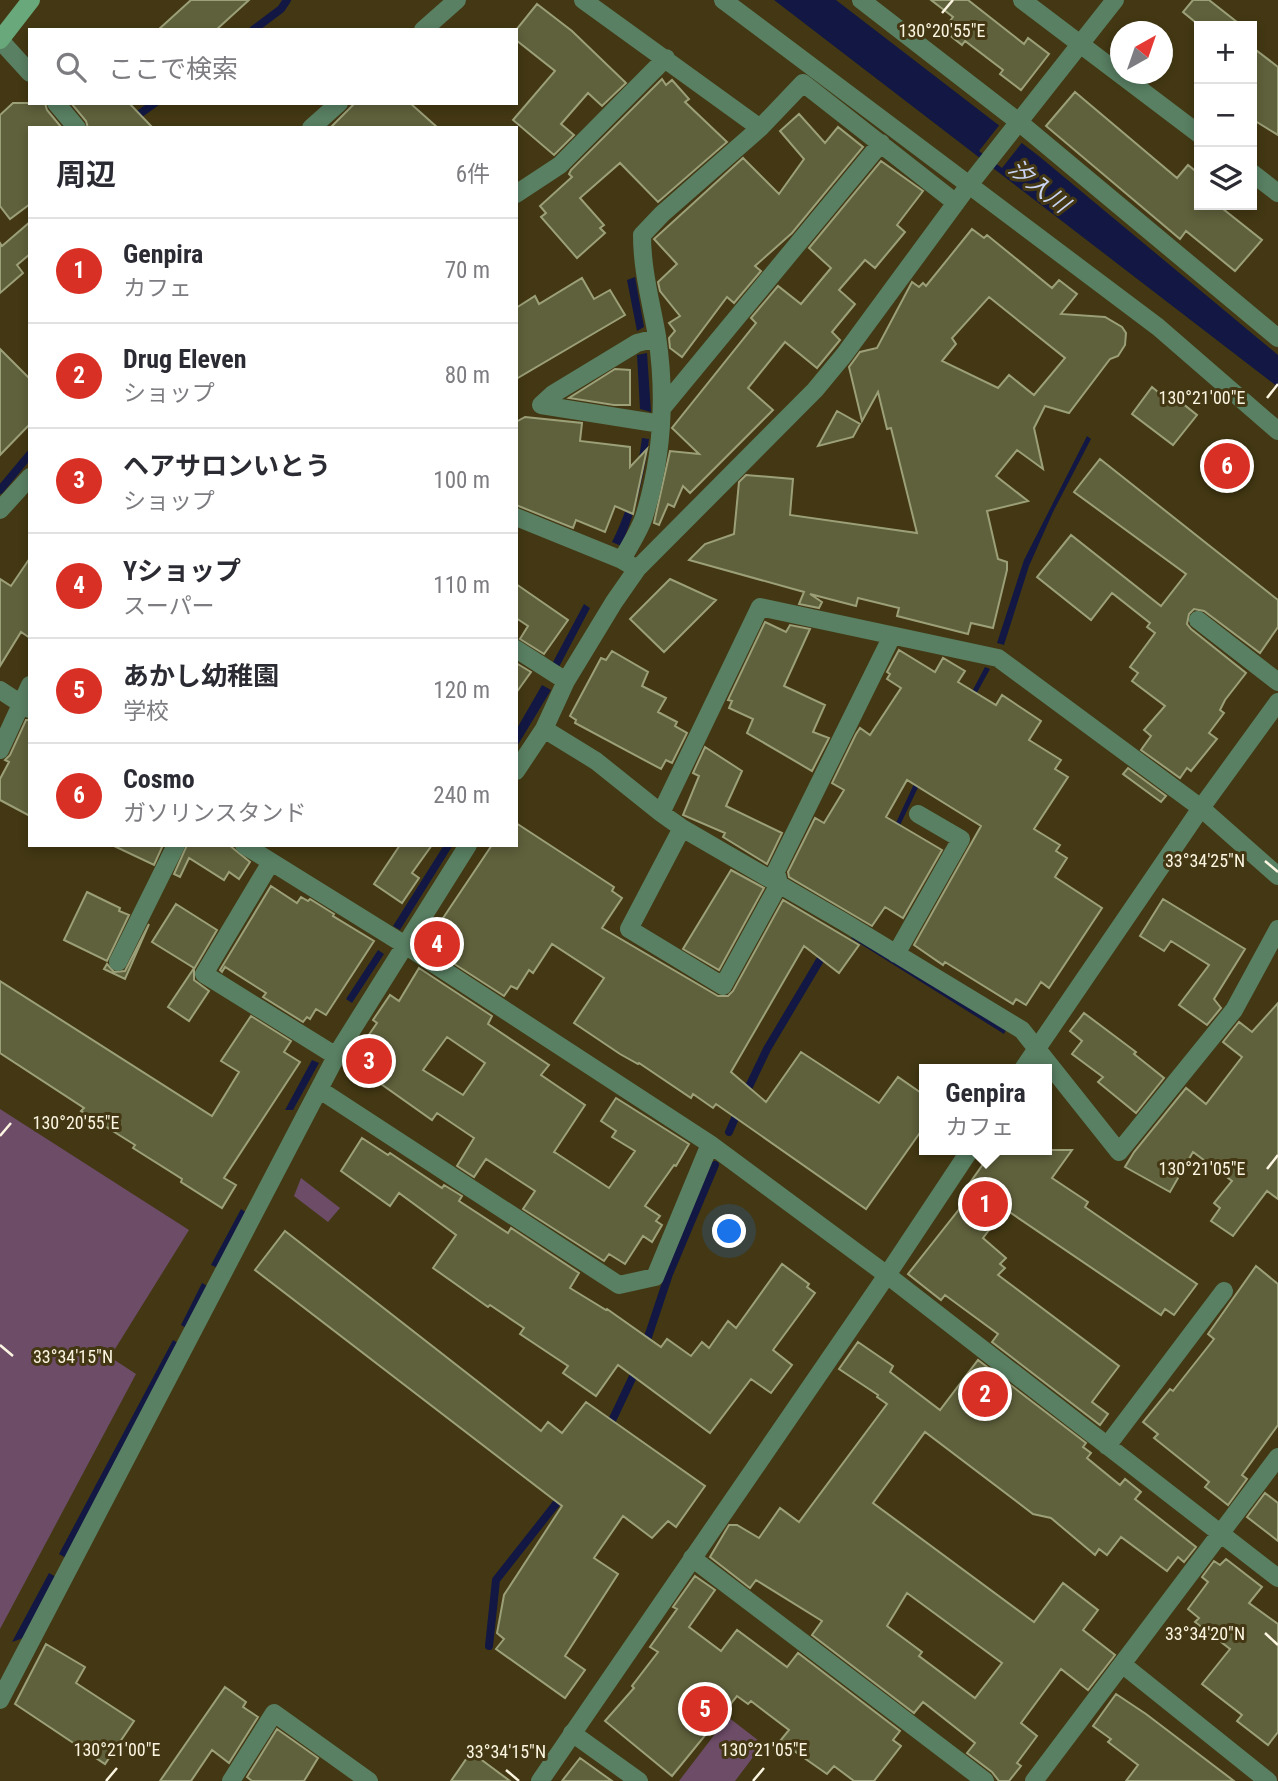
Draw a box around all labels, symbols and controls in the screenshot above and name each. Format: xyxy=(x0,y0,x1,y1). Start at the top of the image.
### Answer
text: 130°20'55"E xyxy=(899,20,985,41)
north arrow xyxy=(1110,21,1173,84)
map controls xyxy=(1194,21,1257,210)
button: + xyxy=(1194,21,1257,84)
search box xyxy=(28,28,518,105)
icon: search xyxy=(52,48,90,86)
text: ここで検索 xyxy=(108,54,238,84)
button: − xyxy=(1194,84,1257,147)
button: layers xyxy=(1194,147,1257,210)
water label: 汐入川 xyxy=(1003,155,1077,220)
text: 周辺 xyxy=(56,157,116,192)
text: 6件 xyxy=(456,161,490,188)
text: Genpira xyxy=(123,239,203,269)
text: 1 xyxy=(73,257,85,284)
text: 70 m xyxy=(445,257,490,284)
text: カフェ xyxy=(123,275,192,302)
text: Drug Eleven xyxy=(123,344,247,374)
text: 2 xyxy=(73,362,85,389)
text: 80 m xyxy=(445,362,490,389)
text: ショップ xyxy=(123,380,215,407)
text: 130°21'00"E xyxy=(1159,387,1245,408)
pin: 6 xyxy=(1204,440,1250,492)
text: ヘアサロンいとう xyxy=(123,451,331,481)
text: 3 xyxy=(73,467,85,494)
text: 100 m xyxy=(433,467,490,494)
text: ショップ xyxy=(123,488,215,515)
text: Yショップ xyxy=(123,556,241,586)
text: 4 xyxy=(73,572,85,599)
text: 110 m xyxy=(433,572,490,599)
text: スーパー xyxy=(123,593,215,620)
text: あかし幼稚園 xyxy=(123,661,279,691)
text: 5 xyxy=(73,677,85,704)
text: 120 m xyxy=(433,677,490,704)
text: 学校 xyxy=(123,698,169,725)
text: Cosmo xyxy=(123,764,195,794)
text: 6 xyxy=(73,782,85,809)
text: 240 m xyxy=(433,782,490,809)
text: ガソリンスタンド xyxy=(123,800,307,827)
text: 33°34'25"N xyxy=(1165,850,1245,871)
pin: 4 xyxy=(414,918,460,970)
pin: 3 xyxy=(346,1035,392,1087)
popup xyxy=(919,1064,1052,1155)
text: Genpira xyxy=(945,1078,1026,1108)
text: 130°20'55"E xyxy=(33,1112,119,1133)
text: カフェ xyxy=(945,1114,1014,1141)
text: 130°21'05"E xyxy=(1159,1158,1245,1179)
pin: 1 xyxy=(962,1178,1008,1230)
your location xyxy=(712,1214,746,1248)
text: 33°34'15"N xyxy=(33,1346,113,1367)
pin: 2 xyxy=(962,1368,1008,1420)
text: 33°34'20"N xyxy=(1165,1623,1245,1644)
pin: 5 xyxy=(682,1683,728,1735)
text: 130°21'00"E xyxy=(74,1739,160,1760)
text: 130°21'05"E xyxy=(721,1739,807,1760)
text: 33°34'15"N xyxy=(466,1741,546,1762)

